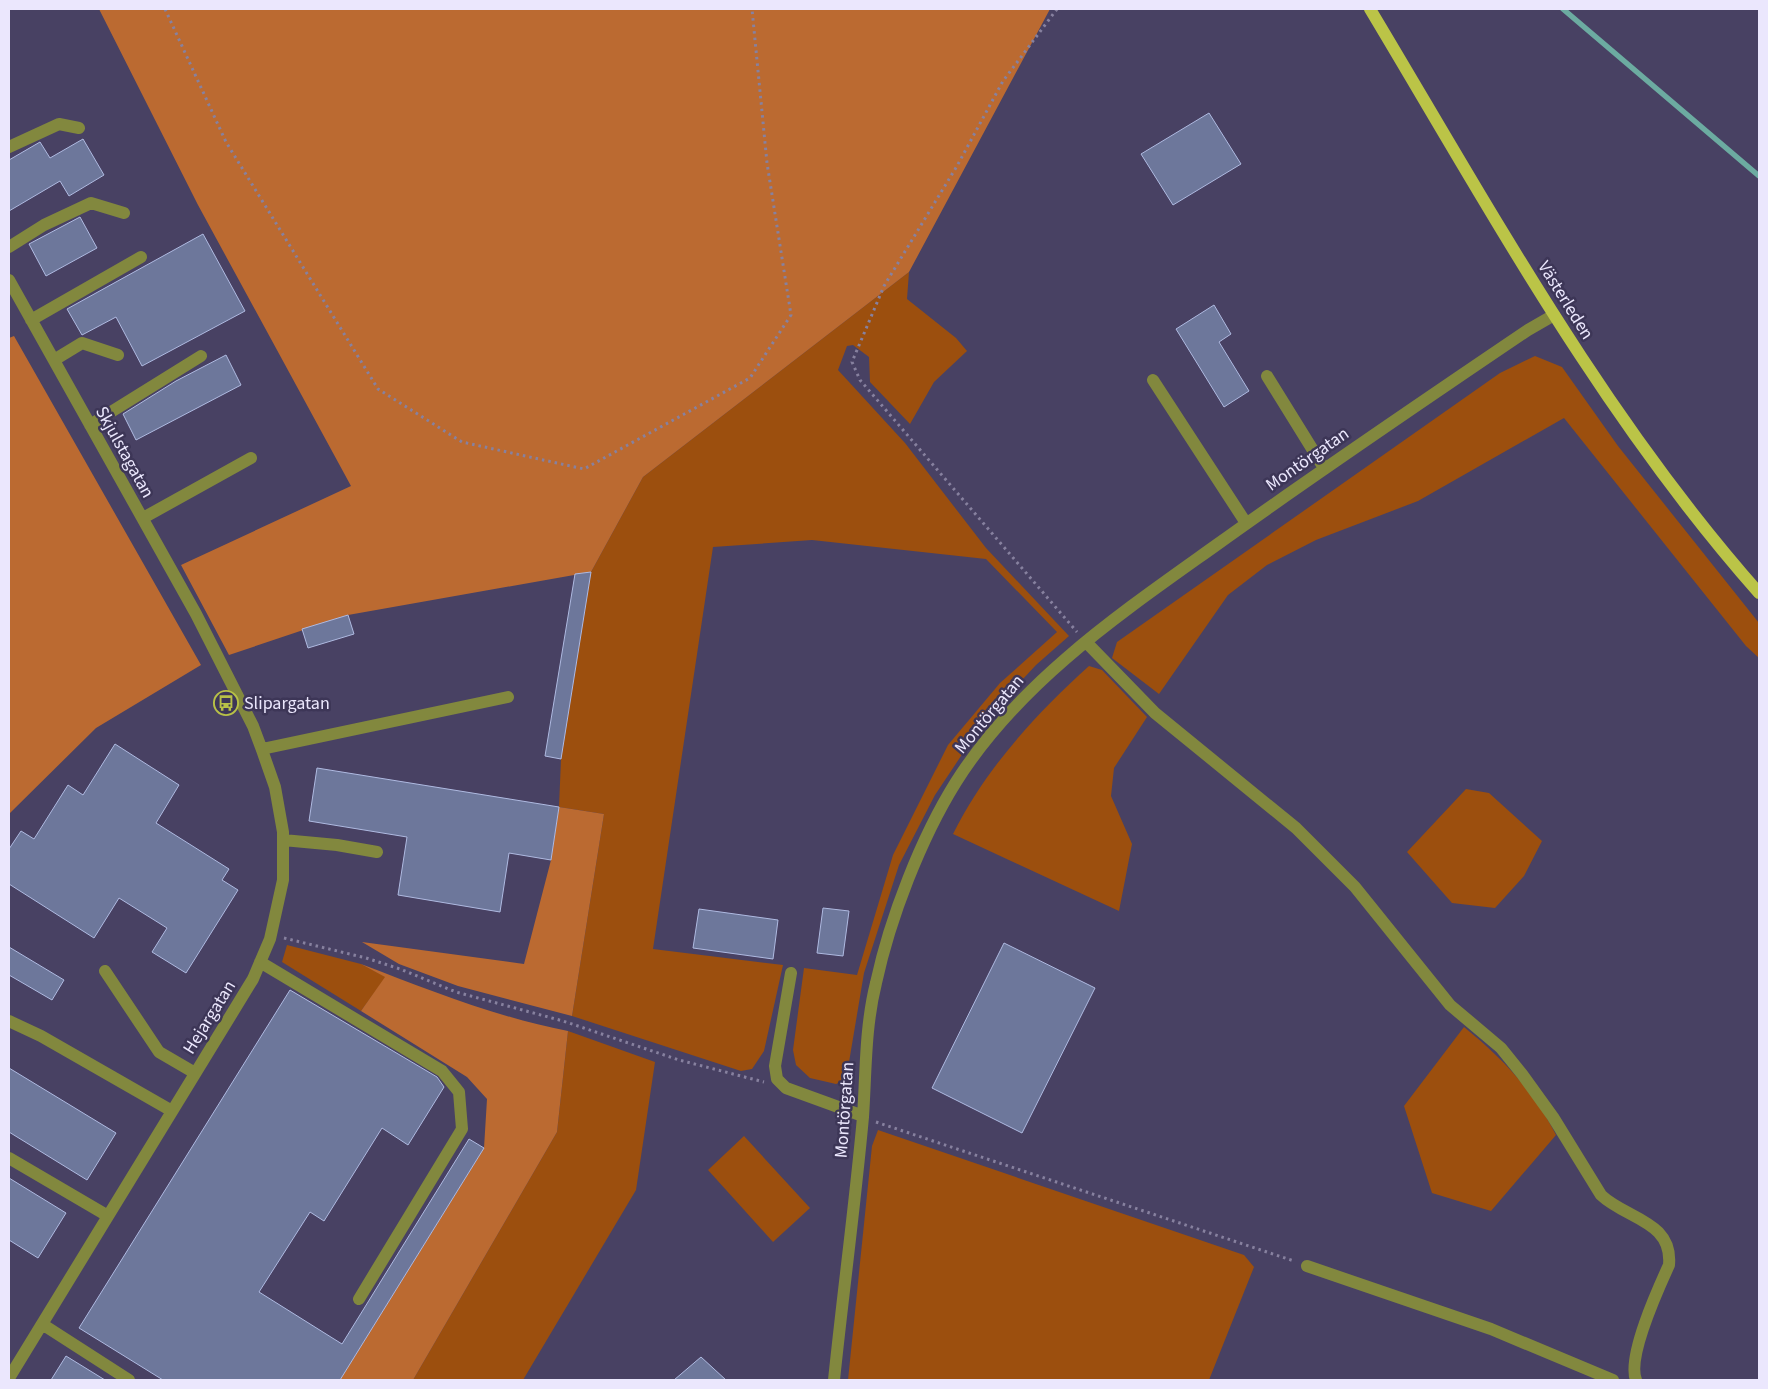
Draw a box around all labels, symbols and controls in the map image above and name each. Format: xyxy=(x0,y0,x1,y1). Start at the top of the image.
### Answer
street label: Västerleden xyxy=(1532,256,1600,344)
street label: Skjulstagatan xyxy=(89,402,160,503)
street label: Montörgatan xyxy=(1261,421,1354,497)
street label: Montörgatan xyxy=(949,669,1030,759)
bus stop icon: Slipargatan xyxy=(213,690,239,716)
place label: Slipargatan xyxy=(244,691,330,716)
street label: Hejargatan xyxy=(177,976,242,1059)
street label: Montörgatan xyxy=(829,1061,860,1159)

